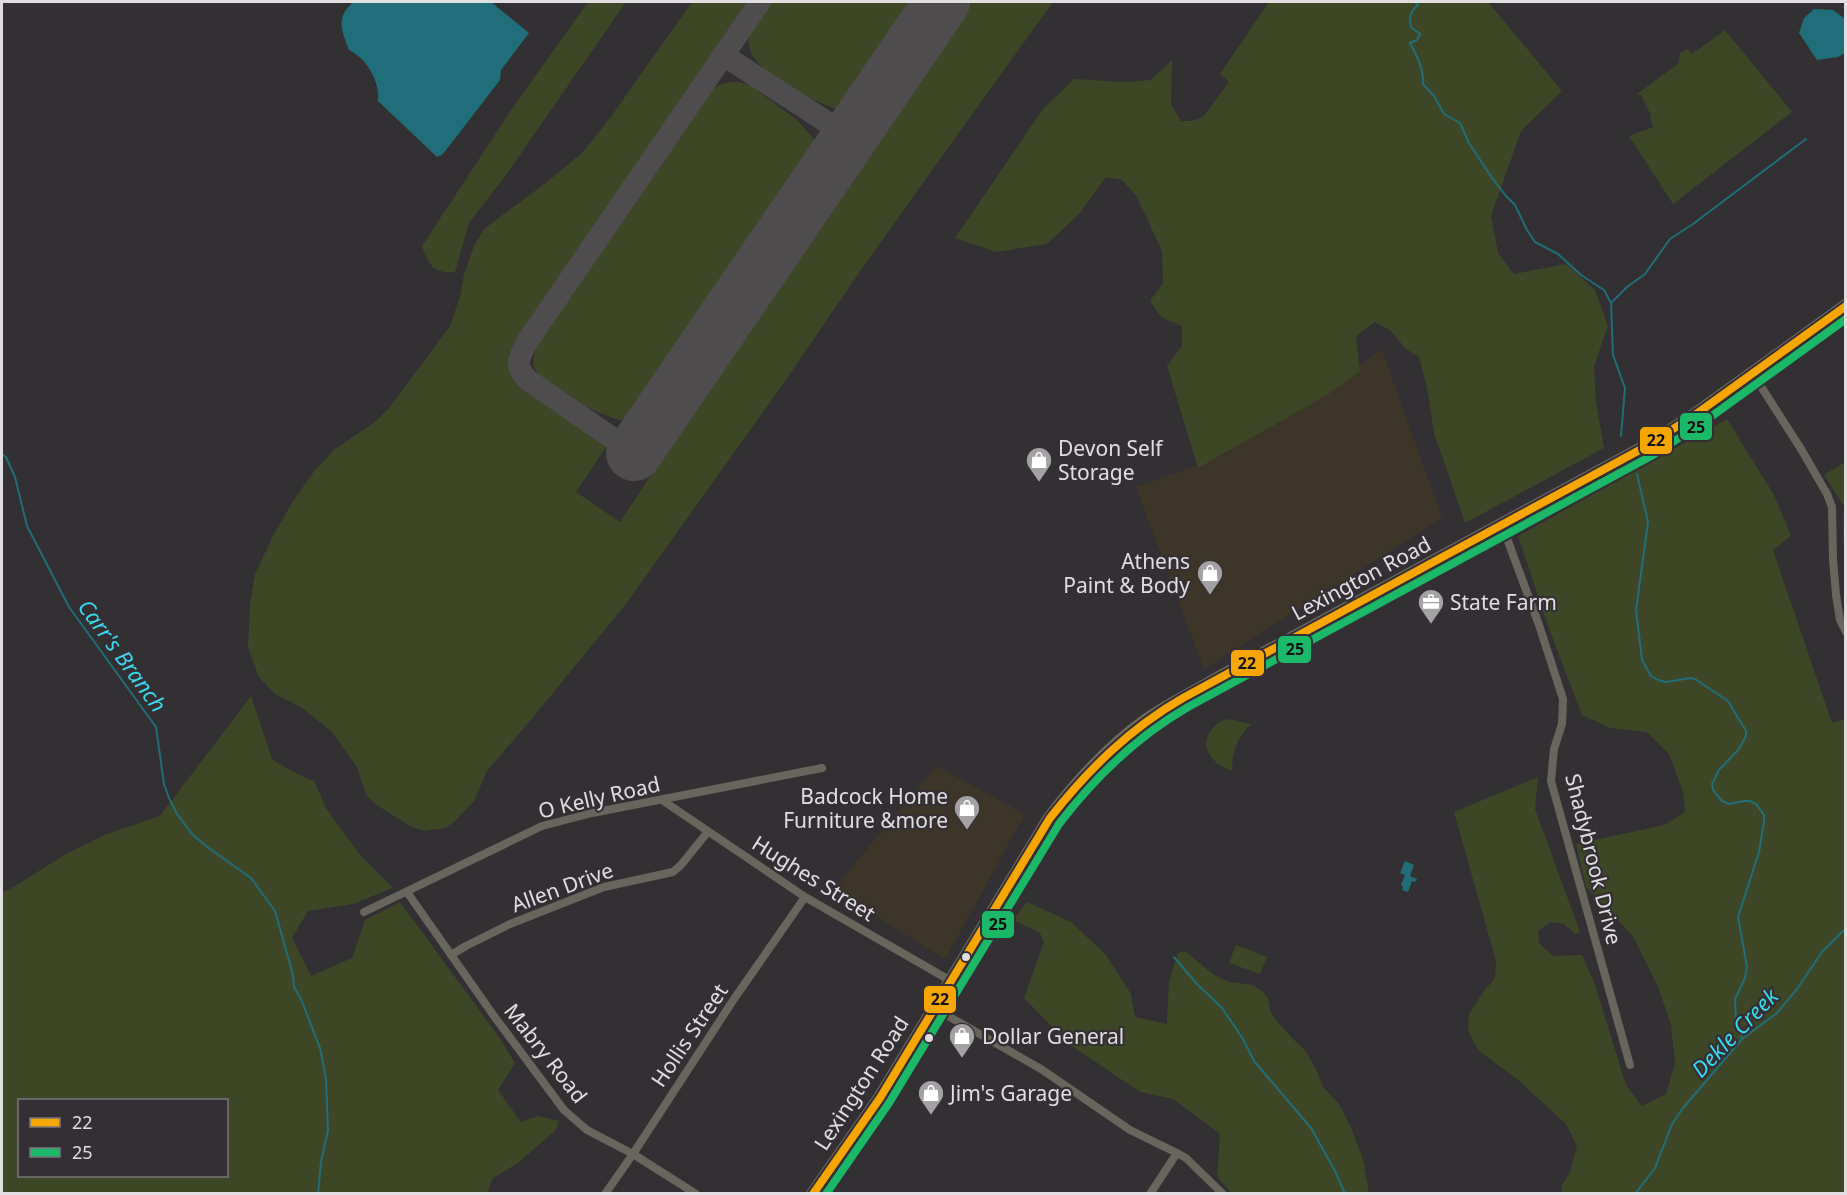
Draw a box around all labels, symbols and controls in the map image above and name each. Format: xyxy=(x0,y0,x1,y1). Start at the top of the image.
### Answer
line badge: 25 xyxy=(1679,412,1713,441)
text: 25 xyxy=(1687,416,1705,438)
line badge: 22 xyxy=(1639,426,1673,455)
text: 22 xyxy=(1647,429,1665,451)
place label: Devon Self Storage xyxy=(1058,434,1164,486)
shop icon: Devon Self Storage xyxy=(1024,445,1054,483)
street label: Lexington Road xyxy=(1286,529,1436,627)
place label: Athens Paint & Body xyxy=(1063,547,1190,599)
shop icon: Athens Paint & Body xyxy=(1195,558,1225,596)
office icon: State Farm xyxy=(1416,587,1446,625)
place label: State Farm xyxy=(1450,588,1557,616)
water label: Carr's Branch xyxy=(72,593,174,717)
line badge: 25 xyxy=(1277,635,1312,664)
text: 25 xyxy=(1286,638,1304,660)
line badge: 22 xyxy=(1230,649,1265,677)
text: 22 xyxy=(1238,652,1256,674)
street label: O Kelly Road xyxy=(535,769,663,825)
street label: Shadybrook Drive xyxy=(1559,771,1629,947)
place label: Badcock Home Furniture &more xyxy=(783,782,948,834)
shop icon: Badcock Home Furniture &more xyxy=(952,793,982,831)
street label: Hughes Street xyxy=(747,829,881,927)
street label: Allen Drive xyxy=(507,856,617,918)
line badge: 25 xyxy=(981,910,1015,939)
text: 25 xyxy=(989,913,1007,935)
unlabelled marker xyxy=(960,951,972,963)
street label: Hollis Street xyxy=(644,978,734,1092)
water label: Dekle Creek xyxy=(1684,980,1785,1083)
line badge: 22 xyxy=(923,985,957,1014)
text: 22 xyxy=(931,988,949,1010)
street label: Mabry Road xyxy=(498,997,594,1109)
street label: Lexington Road xyxy=(807,1011,915,1155)
shop icon: Dollar General xyxy=(947,1021,977,1059)
place label: Dollar General xyxy=(982,1022,1124,1050)
unlabelled marker xyxy=(923,1032,935,1044)
shop icon: Jim's Garage xyxy=(916,1078,946,1116)
place label: Jim's Garage xyxy=(948,1079,1072,1107)
legend xyxy=(18,1099,228,1177)
text: 22 xyxy=(72,1110,93,1134)
text: 25 xyxy=(72,1140,93,1164)

